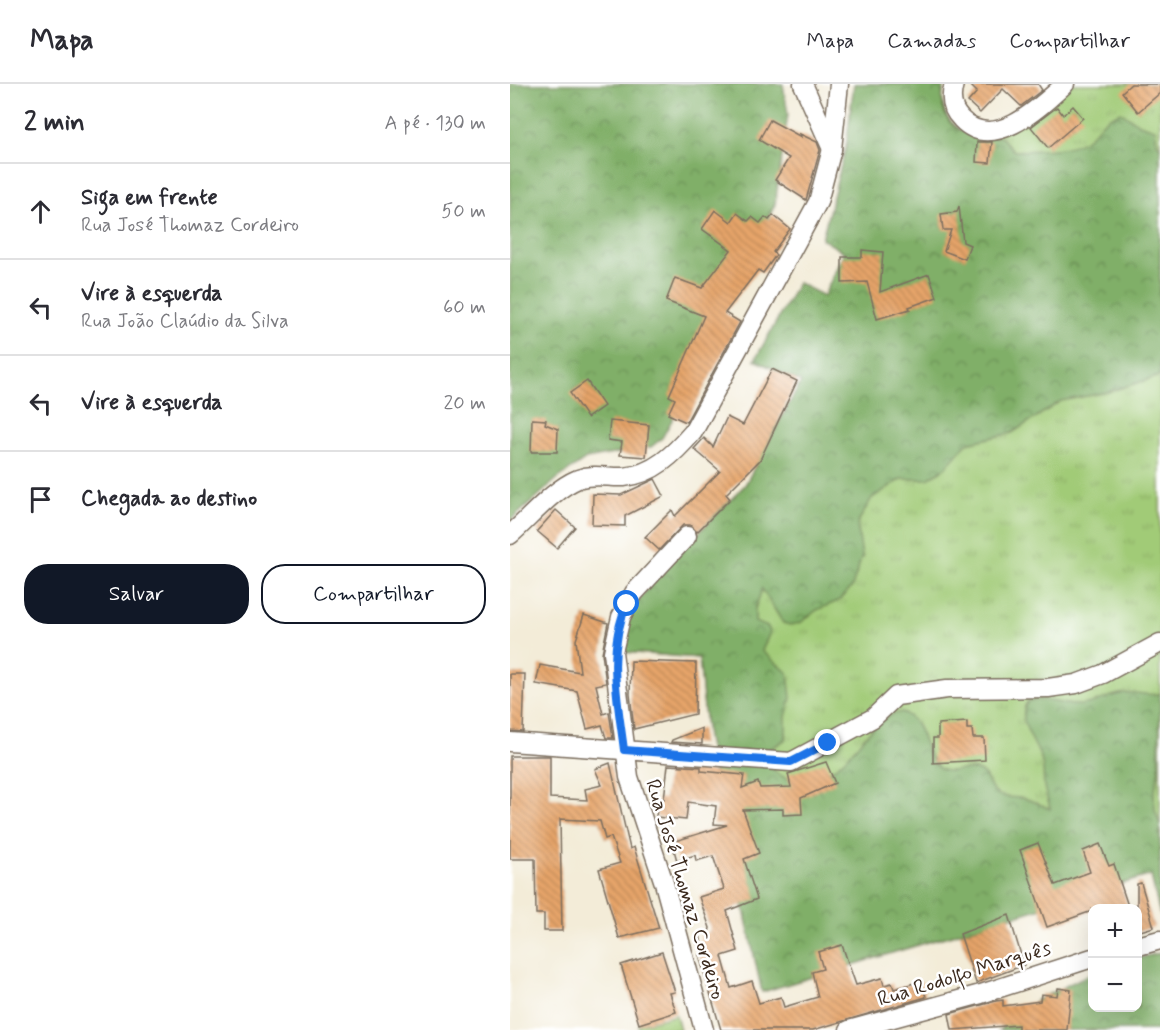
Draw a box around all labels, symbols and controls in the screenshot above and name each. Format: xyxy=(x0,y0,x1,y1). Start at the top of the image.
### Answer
text: Mapa xyxy=(30,23,94,60)
text: Mapa xyxy=(806,27,854,55)
text: Camadas xyxy=(887,27,976,55)
text: Compartilhar xyxy=(1009,27,1130,55)
text: 2 min xyxy=(24,106,85,140)
text: A pé · 130 m xyxy=(384,110,486,137)
text: Siga em frente xyxy=(81,184,218,212)
icon: ahead xyxy=(24,195,57,228)
text: 50 m xyxy=(441,198,486,225)
text: Rua José Thomaz Cordeiro xyxy=(81,212,299,239)
text: Vire à esquerda xyxy=(81,280,222,308)
icon: left xyxy=(24,291,57,324)
text: 60 m xyxy=(443,294,486,321)
text: Rua João Claúdio da Silva xyxy=(81,308,289,335)
icon: left xyxy=(24,387,57,420)
text: Vire à esquerda xyxy=(81,389,222,417)
text: 20 m xyxy=(443,390,486,417)
icon: arrive xyxy=(24,483,57,516)
text: Chegada ao destino xyxy=(81,485,257,513)
button: Salvar xyxy=(24,564,249,624)
button: Compartilhar xyxy=(261,564,486,624)
route start xyxy=(613,590,639,616)
route end xyxy=(814,729,840,755)
street label: Rua José Thomaz Cordeiro xyxy=(638,776,732,1003)
map controls xyxy=(1088,904,1142,1012)
button: + xyxy=(1088,904,1142,958)
street label: Rua Rodolfo Marquês xyxy=(874,934,1055,1016)
button: − xyxy=(1088,958,1142,1012)

